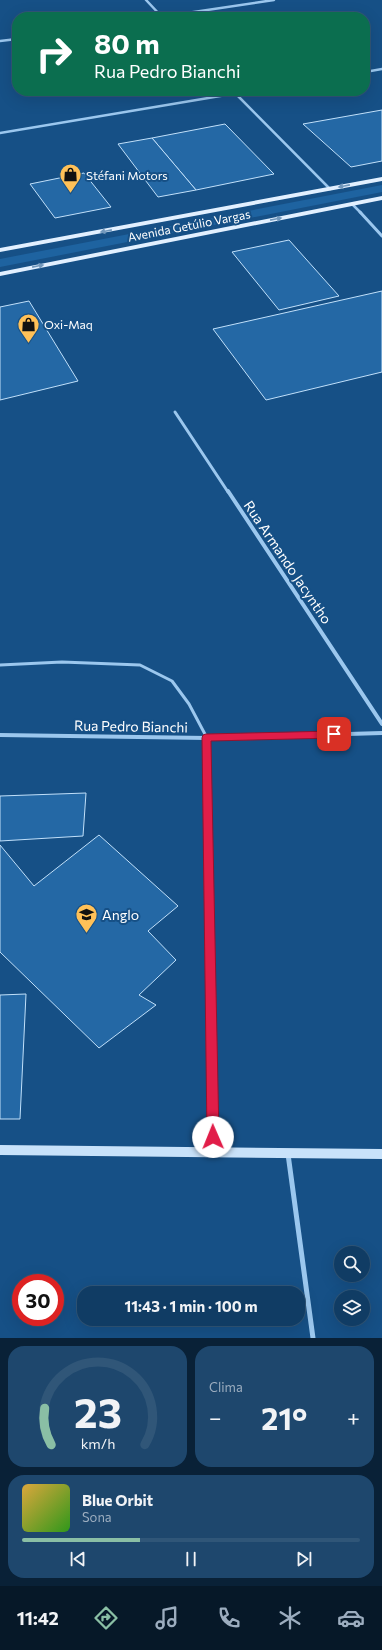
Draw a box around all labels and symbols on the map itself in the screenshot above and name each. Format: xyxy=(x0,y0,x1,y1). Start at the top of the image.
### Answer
shop icon: Stéfani Motors xyxy=(57,162,83,195)
place label: Stéfani Motors xyxy=(86,168,168,182)
one-way arrow xyxy=(338,183,350,189)
street label: Avenida Getúlio Vargas xyxy=(126,206,252,244)
one-way arrow xyxy=(270,216,282,222)
one-way arrow xyxy=(100,228,112,234)
one-way arrow xyxy=(32,263,44,269)
shop icon: Oxi-Maq xyxy=(15,311,41,344)
place label: Oxi-Maq xyxy=(44,317,93,331)
street label: Rua Armando Jacyntho xyxy=(240,497,336,627)
street label: Rua Pedro Bianchi xyxy=(74,717,188,735)
pin xyxy=(317,717,351,751)
school or university icon: Anglo xyxy=(73,901,99,934)
place label: Anglo xyxy=(102,906,139,923)
position arrow xyxy=(192,1116,234,1158)
speed limit sign: 30 xyxy=(12,1274,64,1326)

